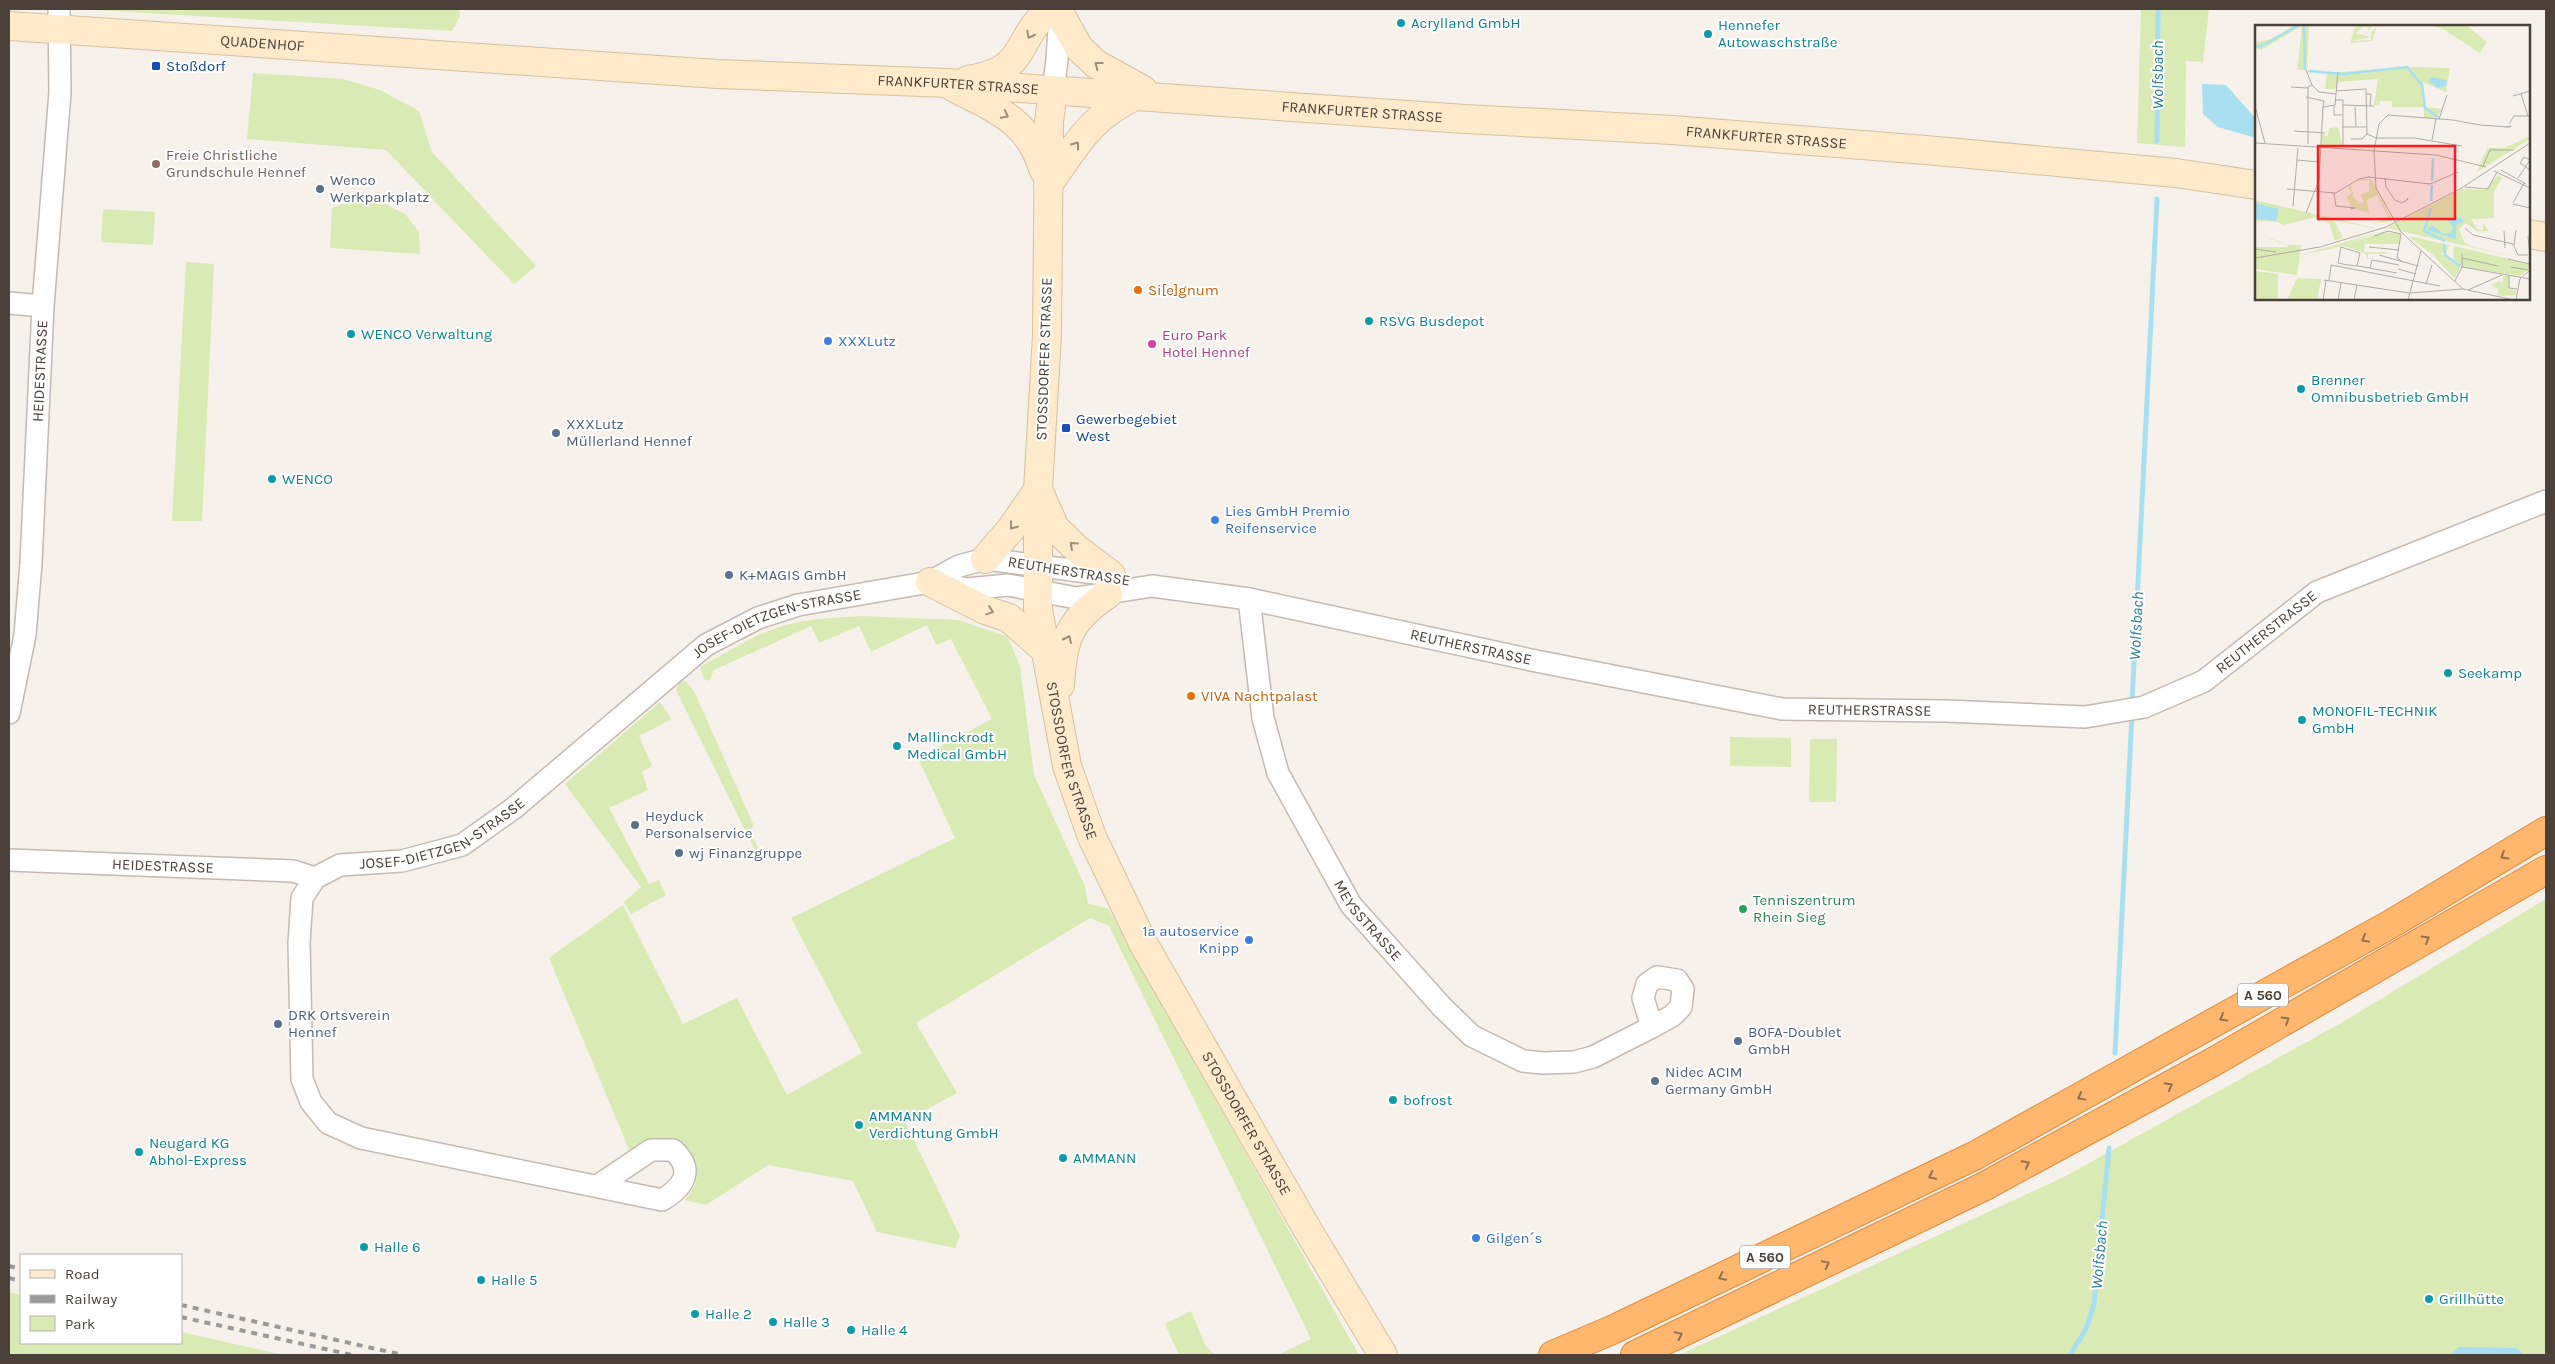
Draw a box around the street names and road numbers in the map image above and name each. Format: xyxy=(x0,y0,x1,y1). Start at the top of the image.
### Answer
street label: QUADENHOF xyxy=(220,31,305,55)
street label: FRANKFURTER STRASSE xyxy=(877,71,1039,98)
street label: FRANKFURTER STRASSE xyxy=(1281,97,1443,126)
street label: FRANKFURTER STRASSE xyxy=(1685,122,1848,153)
street label: STOSSDORFER STRASSE xyxy=(1032,277,1056,441)
street label: HEIDESTRASSE xyxy=(29,320,51,422)
street label: REUTHERSTRASSE xyxy=(1007,552,1131,590)
street label: JOSEF-DIETZGEN-STRASSE xyxy=(688,585,862,662)
street label: REUTHERSTRASSE xyxy=(2212,587,2320,677)
street label: REUTHERSTRASSE xyxy=(1409,625,1533,669)
street label: STOSSDORFER STRASSE xyxy=(1043,680,1101,842)
street label: REUTHERSTRASSE xyxy=(1808,700,1932,720)
street label: JOSEF-DIETZGEN-STRASSE xyxy=(359,794,528,873)
street label: HEIDESTRASSE xyxy=(112,855,214,877)
street label: MEYSSTRASSE xyxy=(1330,877,1406,965)
road number: A 560 xyxy=(2238,984,2288,1006)
street label: STOSSDORFER STRASSE xyxy=(1198,1048,1295,1199)
road number: A 560 xyxy=(1740,1246,1790,1268)

